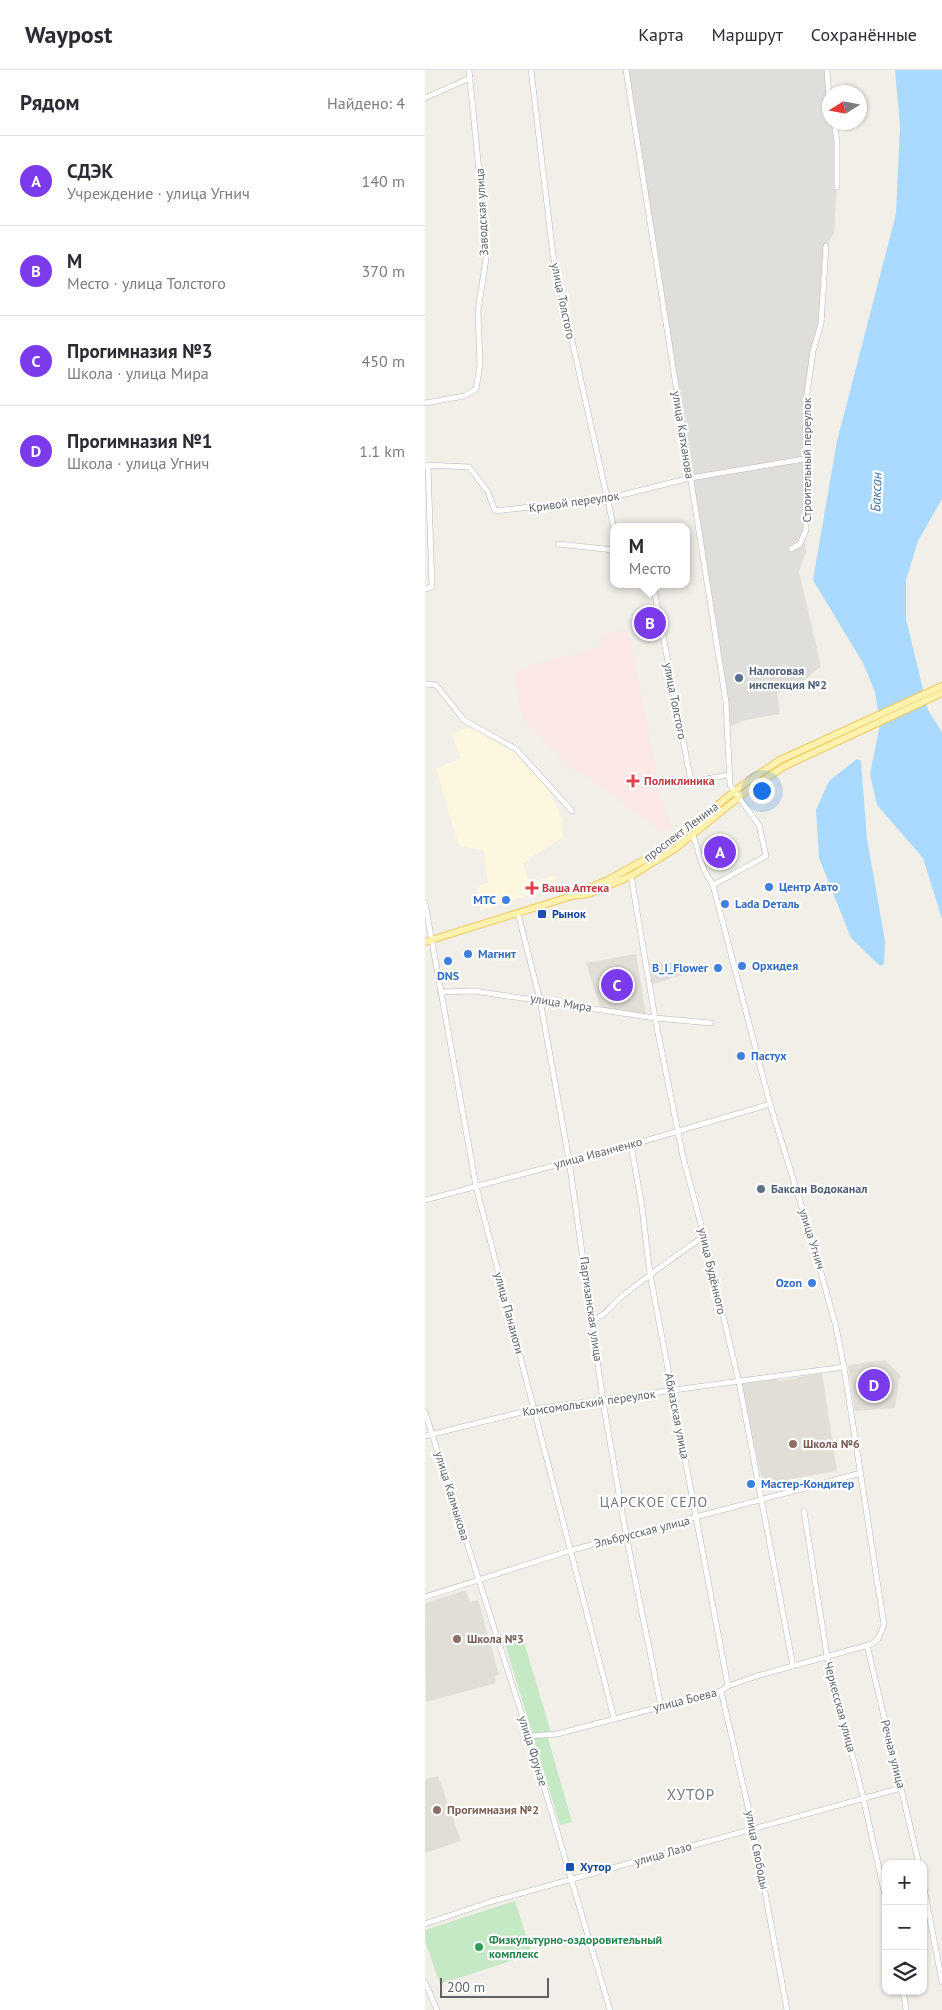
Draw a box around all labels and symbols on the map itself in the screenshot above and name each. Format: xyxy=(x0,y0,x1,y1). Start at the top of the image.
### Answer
north arrow xyxy=(822,85,867,130)
street label: Заводская улица xyxy=(472,168,491,256)
street label: улица Толстого xyxy=(548,261,579,341)
street label: улица Катханова xyxy=(669,390,698,480)
street label: Строительный переулок xyxy=(799,397,814,523)
water label: Баксан xyxy=(866,471,886,512)
street label: Кривой переулок xyxy=(528,488,620,515)
pin: B xyxy=(634,604,666,642)
street label: улица Толстого xyxy=(661,661,690,741)
place label: Налоговая инспекция №2 xyxy=(749,663,827,692)
marker: Налоговая инспекция №2 xyxy=(733,672,745,684)
place label: Поликлиника xyxy=(644,773,715,788)
marker: Поликлиника xyxy=(626,774,640,788)
your location xyxy=(749,778,775,804)
street label: проспект Ленина xyxy=(640,799,721,865)
pin: A xyxy=(704,833,736,871)
place label: Центр Авто xyxy=(779,879,839,894)
place label: Ваша Аптека xyxy=(542,880,609,895)
marker: Центр Авто xyxy=(763,881,775,893)
marker: Ваша Аптека xyxy=(526,882,538,894)
place label: МТС xyxy=(473,892,496,907)
marker: МТС xyxy=(500,894,512,906)
place label: Lada Dеталь xyxy=(735,896,800,911)
marker: Lada Dеталь xyxy=(719,898,731,910)
place label: Рынок xyxy=(552,906,586,921)
marker: Рынок xyxy=(536,908,548,920)
place label: Магнит xyxy=(478,946,516,961)
marker: Магнит xyxy=(462,948,474,960)
marker: DNS xyxy=(442,955,454,967)
place label: Орхидея xyxy=(752,958,798,973)
place label: B_I_Flower xyxy=(652,960,709,975)
marker: Орхидея xyxy=(736,960,748,972)
marker: B_I_Flower xyxy=(712,962,724,974)
pin: C xyxy=(601,966,633,1004)
place label: DNS xyxy=(437,968,459,983)
street label: улица Мира xyxy=(529,990,593,1015)
place label: Пастух xyxy=(751,1048,787,1063)
marker: Пастух xyxy=(735,1050,747,1062)
street label: улица Иванченко xyxy=(552,1134,644,1172)
place label: Баксан Водоканал xyxy=(771,1181,867,1196)
marker: Баксан Водоканал xyxy=(755,1183,767,1195)
street label: улица Угнич xyxy=(796,1207,829,1271)
street label: улица Будённого xyxy=(695,1226,730,1316)
street label: Партизанская улица xyxy=(577,1256,606,1362)
street label: улица Панаиоти xyxy=(491,1270,528,1355)
place label: Ozon xyxy=(776,1275,802,1290)
marker: Ozon xyxy=(806,1277,818,1289)
pin: D xyxy=(858,1366,890,1404)
street label: Абхазская улица xyxy=(662,1372,693,1460)
street label: Комсомольский переулок xyxy=(522,1386,656,1419)
place label: Школа №6 xyxy=(803,1436,860,1451)
marker: Школа №6 xyxy=(787,1438,799,1450)
street label: улица Калмыкова xyxy=(432,1449,473,1542)
place label: Мастер-Кондитер xyxy=(761,1476,855,1491)
marker: Мастер-Кондитер xyxy=(745,1478,757,1490)
district label: ЦАРСКОЕ СЕЛО xyxy=(600,1493,708,1511)
street label: Эльбрусская улица xyxy=(592,1512,691,1551)
place label: Школа №3 xyxy=(467,1631,524,1646)
marker: Школа №3 xyxy=(451,1633,463,1645)
street label: Черкесская улица xyxy=(821,1660,860,1754)
street label: улица Боева xyxy=(652,1684,718,1715)
street label: улица Фрунзе xyxy=(516,1714,551,1788)
street label: Речная улица xyxy=(878,1718,909,1790)
district label: ХУТОР xyxy=(667,1785,715,1804)
place label: Прогимназия №2 xyxy=(447,1802,539,1817)
marker: Прогимназия №2 xyxy=(431,1804,443,1816)
street label: улица Свободы xyxy=(742,1809,773,1891)
street label: улица Лазо xyxy=(633,1838,693,1869)
place label: Хутор xyxy=(580,1859,612,1874)
marker: Хутор xyxy=(564,1861,576,1873)
place label: Физкультурно-оздоровительный комплекс xyxy=(489,1932,662,1961)
marker: Физкультурно-оздоровительный комплекс xyxy=(473,1941,485,1953)
scale bar xyxy=(440,1975,549,1998)

